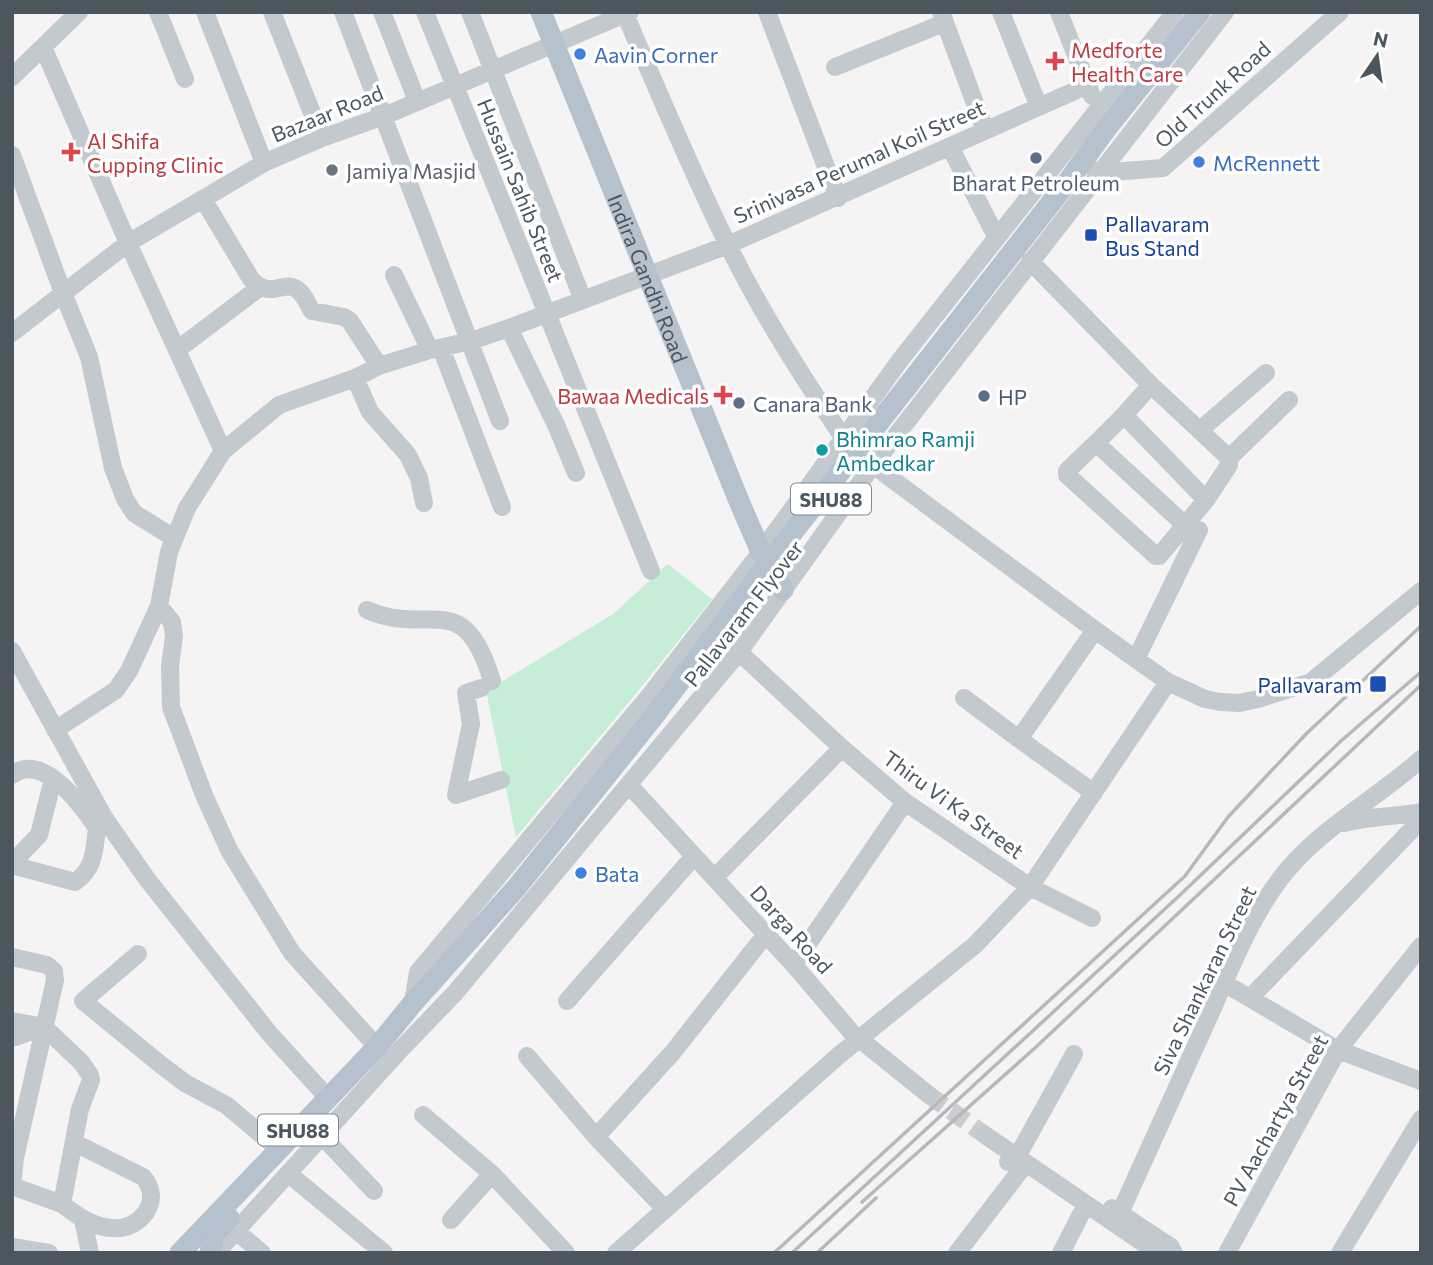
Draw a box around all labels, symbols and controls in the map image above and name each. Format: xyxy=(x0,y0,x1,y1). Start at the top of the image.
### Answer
north arrow xyxy=(1342,21,1412,91)
text: N xyxy=(1371,26,1390,52)
street label: Old Trunk Road xyxy=(1149,36,1275,152)
place label: Medforte Health Care xyxy=(1071,37,1183,86)
place label: Aavin Corner xyxy=(594,42,718,67)
marker: Aavin Corner xyxy=(572,46,588,62)
marker: Medforte Health Care xyxy=(1045,51,1065,71)
street label: Bazaar Road xyxy=(267,79,387,147)
street label: Srinivasa Perumal Koil Street xyxy=(730,94,988,228)
street label: Hussain Sahib Street xyxy=(473,95,569,285)
place label: Al Shifa Cupping Clinic xyxy=(87,128,224,177)
marker: Al Shifa Cupping Clinic xyxy=(61,142,81,162)
marker: Bharat Petroleum xyxy=(1028,150,1044,166)
place label: McRennett xyxy=(1213,150,1320,175)
marker: McRennett xyxy=(1191,154,1207,170)
place label: Jamiya Masjid xyxy=(346,158,476,183)
marker: Jamiya Masjid xyxy=(324,162,340,178)
place label: Bharat Petroleum xyxy=(952,170,1120,195)
street label: Indira Gandhi Road xyxy=(603,190,694,366)
place label: Pallavaram Bus Stand xyxy=(1105,211,1210,260)
marker: Pallavaram Bus Stand xyxy=(1083,227,1099,243)
place label: Bawaa Medicals xyxy=(557,383,709,408)
place label: HP xyxy=(998,384,1027,409)
marker: Bawaa Medicals xyxy=(715,387,731,403)
marker: HP xyxy=(976,388,992,404)
place label: Canara Bank xyxy=(753,391,873,416)
marker: Canara Bank xyxy=(731,395,747,411)
place label: Bhimrao Ramji Ambedkar xyxy=(836,426,975,475)
marker: Bhimrao Ramji Ambedkar xyxy=(814,442,830,458)
road number: SHU88 xyxy=(791,484,871,514)
street label: Pallavaram Flyover xyxy=(678,535,808,691)
place label: Pallavaram xyxy=(1257,672,1362,697)
marker: Pallavaram xyxy=(1368,674,1388,694)
street label: Thiru Vi Ka Street xyxy=(879,745,1029,863)
place label: Bata xyxy=(595,861,639,886)
marker: Bata xyxy=(573,865,589,881)
street label: Darga Road xyxy=(746,880,838,978)
street label: Siva Shankaran Street xyxy=(1147,881,1261,1079)
street label: PV Aachartya Street xyxy=(1217,1030,1333,1210)
road number: SHU88 xyxy=(258,1114,338,1146)

